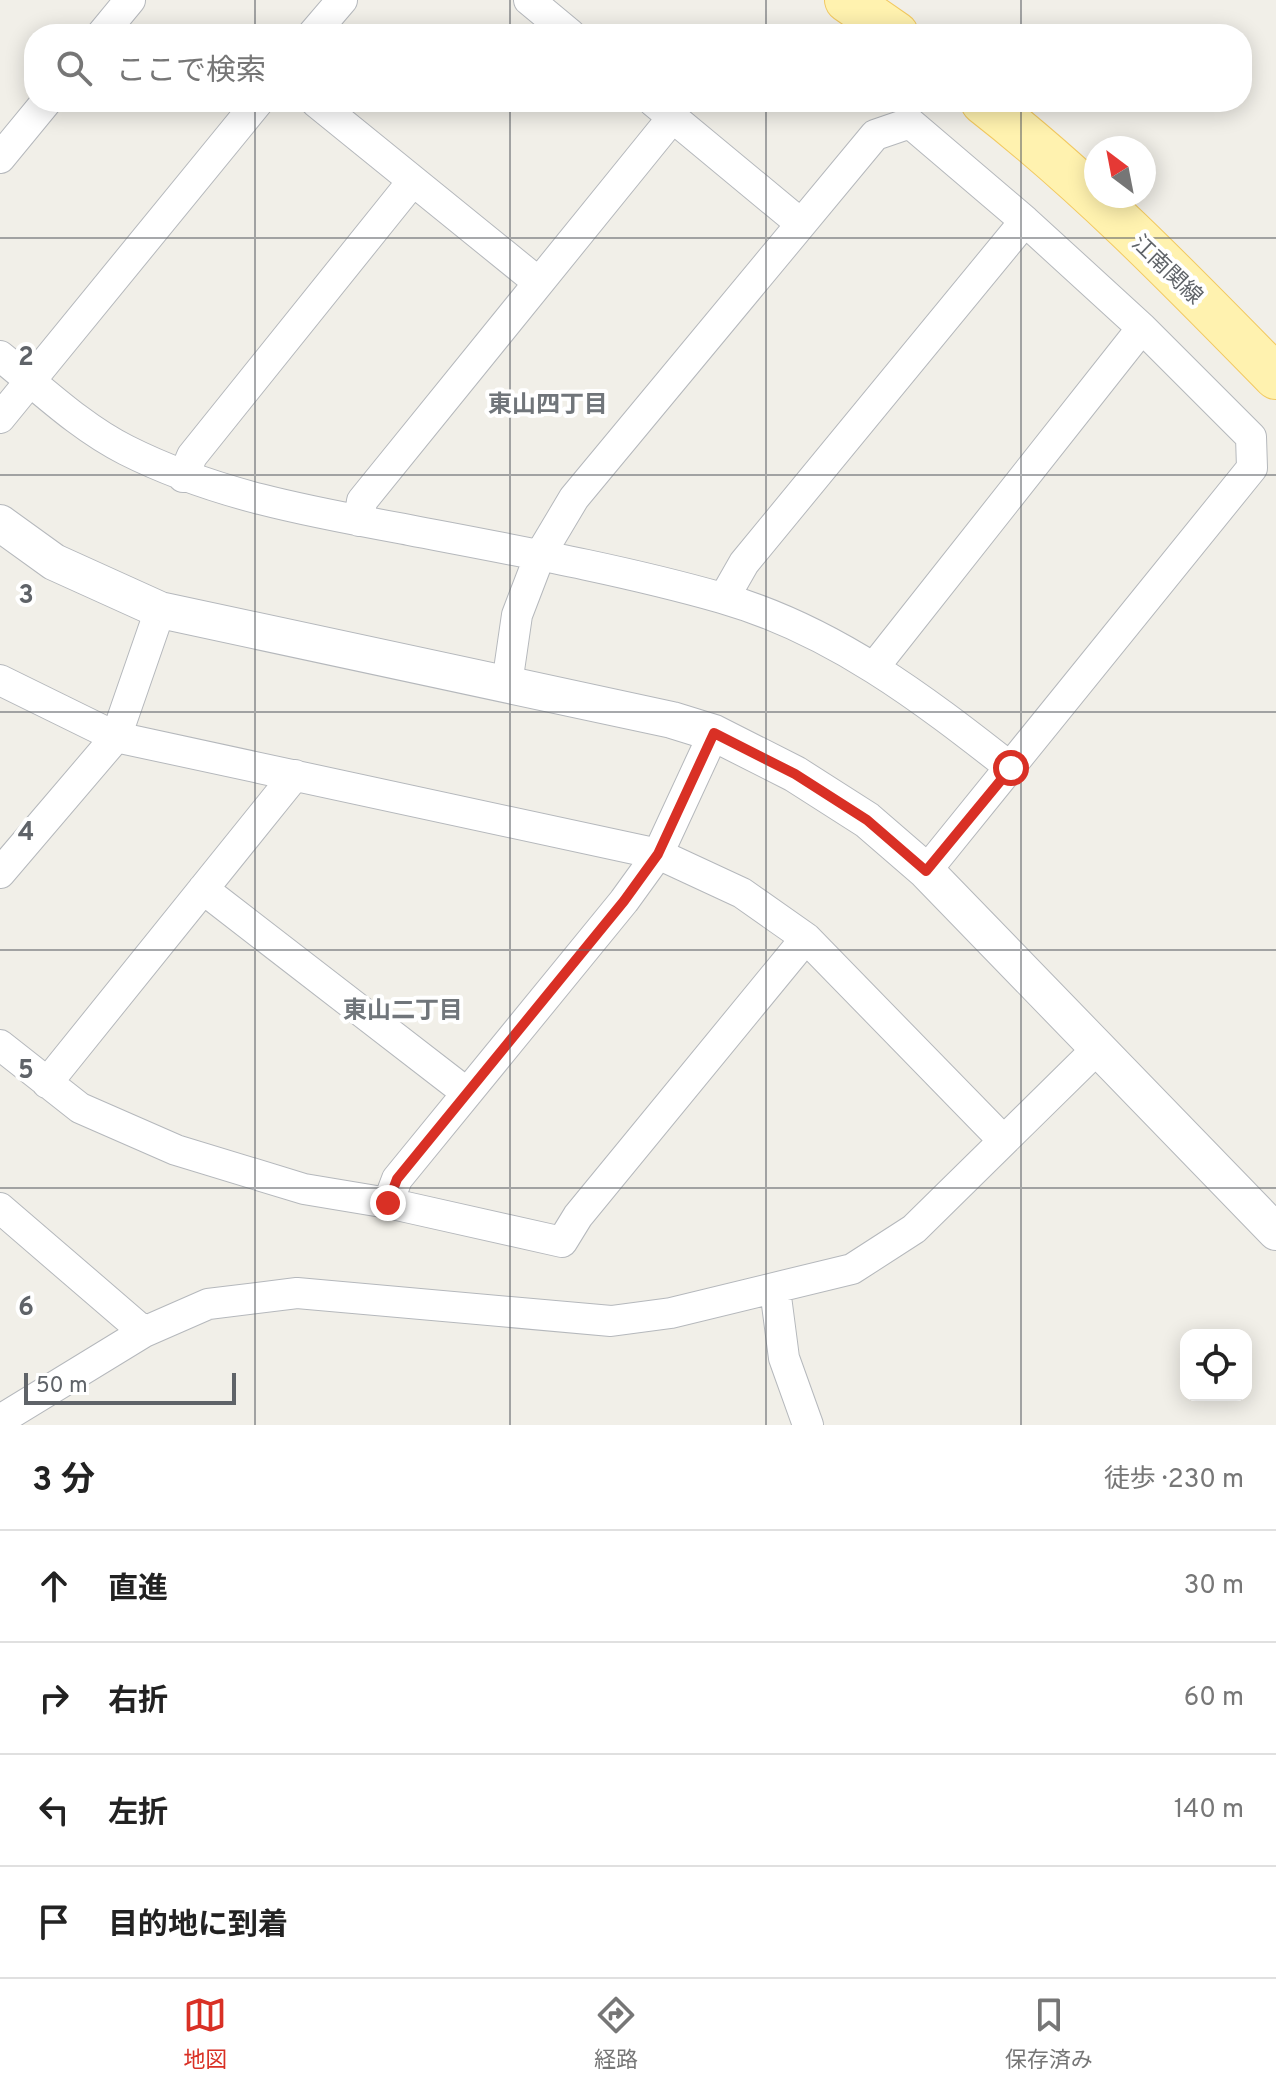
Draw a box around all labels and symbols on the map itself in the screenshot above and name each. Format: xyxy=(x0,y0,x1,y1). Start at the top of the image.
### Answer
north arrow xyxy=(1084,136,1156,208)
street label: 江南関線 xyxy=(1125,231,1207,311)
text: 2 xyxy=(18,342,34,375)
district label: 東山四丁目 xyxy=(488,391,608,421)
text: 3 xyxy=(18,580,34,613)
route start xyxy=(993,750,1029,786)
text: 4 xyxy=(18,817,34,850)
district label: 東山二丁目 xyxy=(343,997,463,1027)
text: 5 xyxy=(18,1055,34,1088)
route end xyxy=(370,1185,406,1221)
text: 6 xyxy=(18,1292,34,1325)
scale bar xyxy=(24,1369,236,1405)

